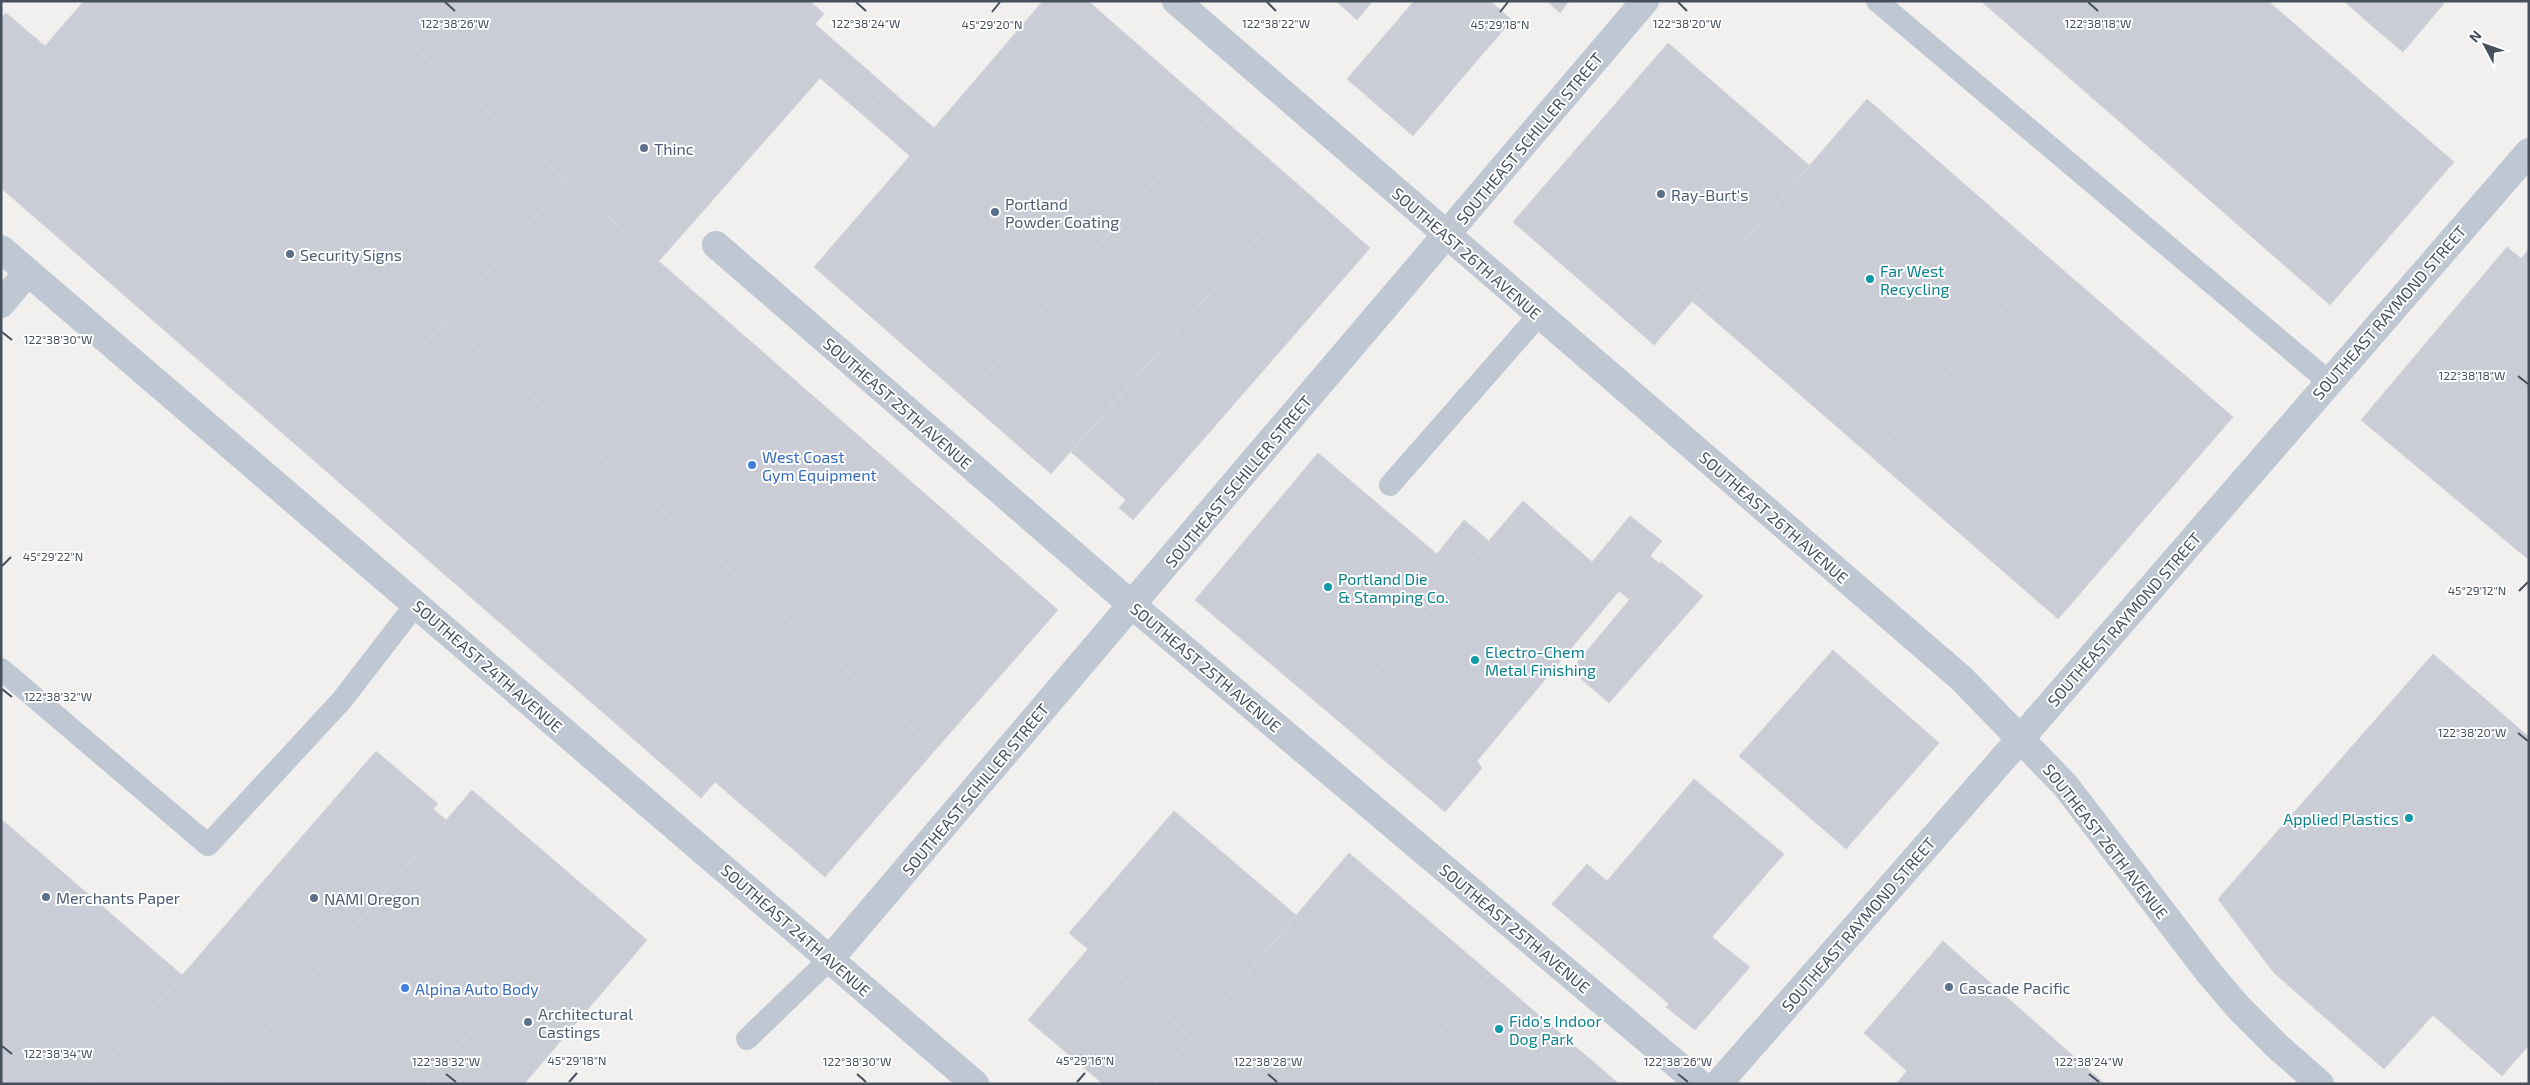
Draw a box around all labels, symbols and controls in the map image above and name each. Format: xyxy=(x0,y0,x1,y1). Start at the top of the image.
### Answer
text: 122°38'26"W xyxy=(421,16,489,30)
text: 122°38'24"W xyxy=(832,16,900,30)
text: 122°38'22"W xyxy=(1242,16,1310,30)
text: 122°38'20"W xyxy=(1653,16,1721,30)
text: 122°38'18"W xyxy=(2065,16,2131,30)
text: 45°29'20"N xyxy=(962,17,1022,31)
text: 45°29'18"N xyxy=(1470,17,1530,31)
north arrow xyxy=(2460,20,2510,70)
text: N xyxy=(2465,27,2485,46)
street label: SOUTHEAST SCHILLER STREET xyxy=(1452,48,1606,228)
place label: Thinc xyxy=(654,139,694,158)
marker: Thinc xyxy=(638,142,650,154)
street label: SOUTHEAST 26TH AVENUE xyxy=(1389,183,1545,323)
place label: Ray-Burt's xyxy=(1671,185,1748,204)
marker: Ray-Burt's xyxy=(1655,188,1667,200)
place label: Portland Powder Coating xyxy=(1005,194,1119,231)
marker: Portland Powder Coating xyxy=(989,206,1001,218)
street label: SOUTHEAST RAYMOND STREET xyxy=(2308,221,2470,403)
place label: Security Signs xyxy=(300,245,402,264)
marker: Security Signs xyxy=(284,248,296,260)
place label: Far West Recycling xyxy=(1880,261,1949,298)
marker: Far West Recycling xyxy=(1864,273,1876,285)
text: 122°38'30"W xyxy=(24,332,92,346)
street label: SOUTHEAST 25TH AVENUE xyxy=(820,333,976,473)
text: 122°38'18"W xyxy=(2439,368,2505,382)
street label: SOUTHEAST SCHILLER STREET xyxy=(1161,391,1315,571)
place label: West Coast Gym Equipment xyxy=(762,447,877,484)
street label: SOUTHEAST 26TH AVENUE xyxy=(1696,447,1852,587)
marker: West Coast Gym Equipment xyxy=(746,459,758,471)
street label: SOUTHEAST RAYMOND STREET xyxy=(2043,528,2205,710)
text: 45°29'22"N xyxy=(23,549,83,563)
place label: Portland Die & Stamping Co. xyxy=(1338,569,1449,606)
marker: Portland Die & Stamping Co. xyxy=(1322,581,1334,593)
text: 45°29'12"N xyxy=(2448,583,2506,597)
street label: SOUTHEAST 24TH AVENUE xyxy=(409,596,567,736)
street label: SOUTHEAST 25TH AVENUE xyxy=(1127,599,1285,736)
place label: Electro-Chem Metal Finishing xyxy=(1485,642,1596,679)
marker: Electro-Chem Metal Finishing xyxy=(1469,654,1481,666)
text: 122°38'32"W xyxy=(24,689,92,703)
street label: SOUTHEAST SCHILLER STREET xyxy=(898,699,1052,879)
text: 122°38'20"W xyxy=(2438,725,2506,739)
street label: SOUTHEAST 26TH AVENUE xyxy=(2040,760,2172,922)
place label: Applied Plastics xyxy=(2283,809,2399,828)
marker: Applied Plastics xyxy=(2403,812,2415,824)
street label: SOUTHEAST RAYMOND STREET xyxy=(1777,833,1939,1015)
street label: SOUTHEAST 24TH AVENUE xyxy=(717,860,875,1000)
street label: SOUTHEAST 25TH AVENUE xyxy=(1436,860,1594,997)
place label: Merchants Paper xyxy=(56,888,181,907)
place label: NAMI Oregon xyxy=(324,889,420,908)
marker: Merchants Paper xyxy=(40,891,52,903)
marker: NAMI Oregon xyxy=(308,892,320,904)
place label: Cascade Pacific xyxy=(1959,978,2071,997)
place label: Alpina Auto Body xyxy=(415,979,539,998)
marker: Cascade Pacific xyxy=(1943,981,1955,993)
marker: Alpina Auto Body xyxy=(399,982,411,994)
place label: Architectural Castings xyxy=(538,1004,633,1041)
place label: Fido's Indoor Dog Park xyxy=(1509,1011,1602,1048)
marker: Architectural Castings xyxy=(522,1016,534,1028)
marker: Fido's Indoor Dog Park xyxy=(1493,1023,1505,1035)
text: 122°38'34"W xyxy=(24,1046,92,1060)
text: 45°29'18"N xyxy=(547,1053,607,1067)
text: 45°29'16"N xyxy=(1056,1053,1114,1067)
text: 122°38'32"W xyxy=(412,1054,480,1068)
text: 122°38'30"W xyxy=(823,1054,891,1068)
text: 122°38'28"W xyxy=(1234,1054,1302,1068)
text: 122°38'26"W xyxy=(1644,1054,1712,1068)
text: 122°38'24"W xyxy=(2055,1054,2123,1068)

